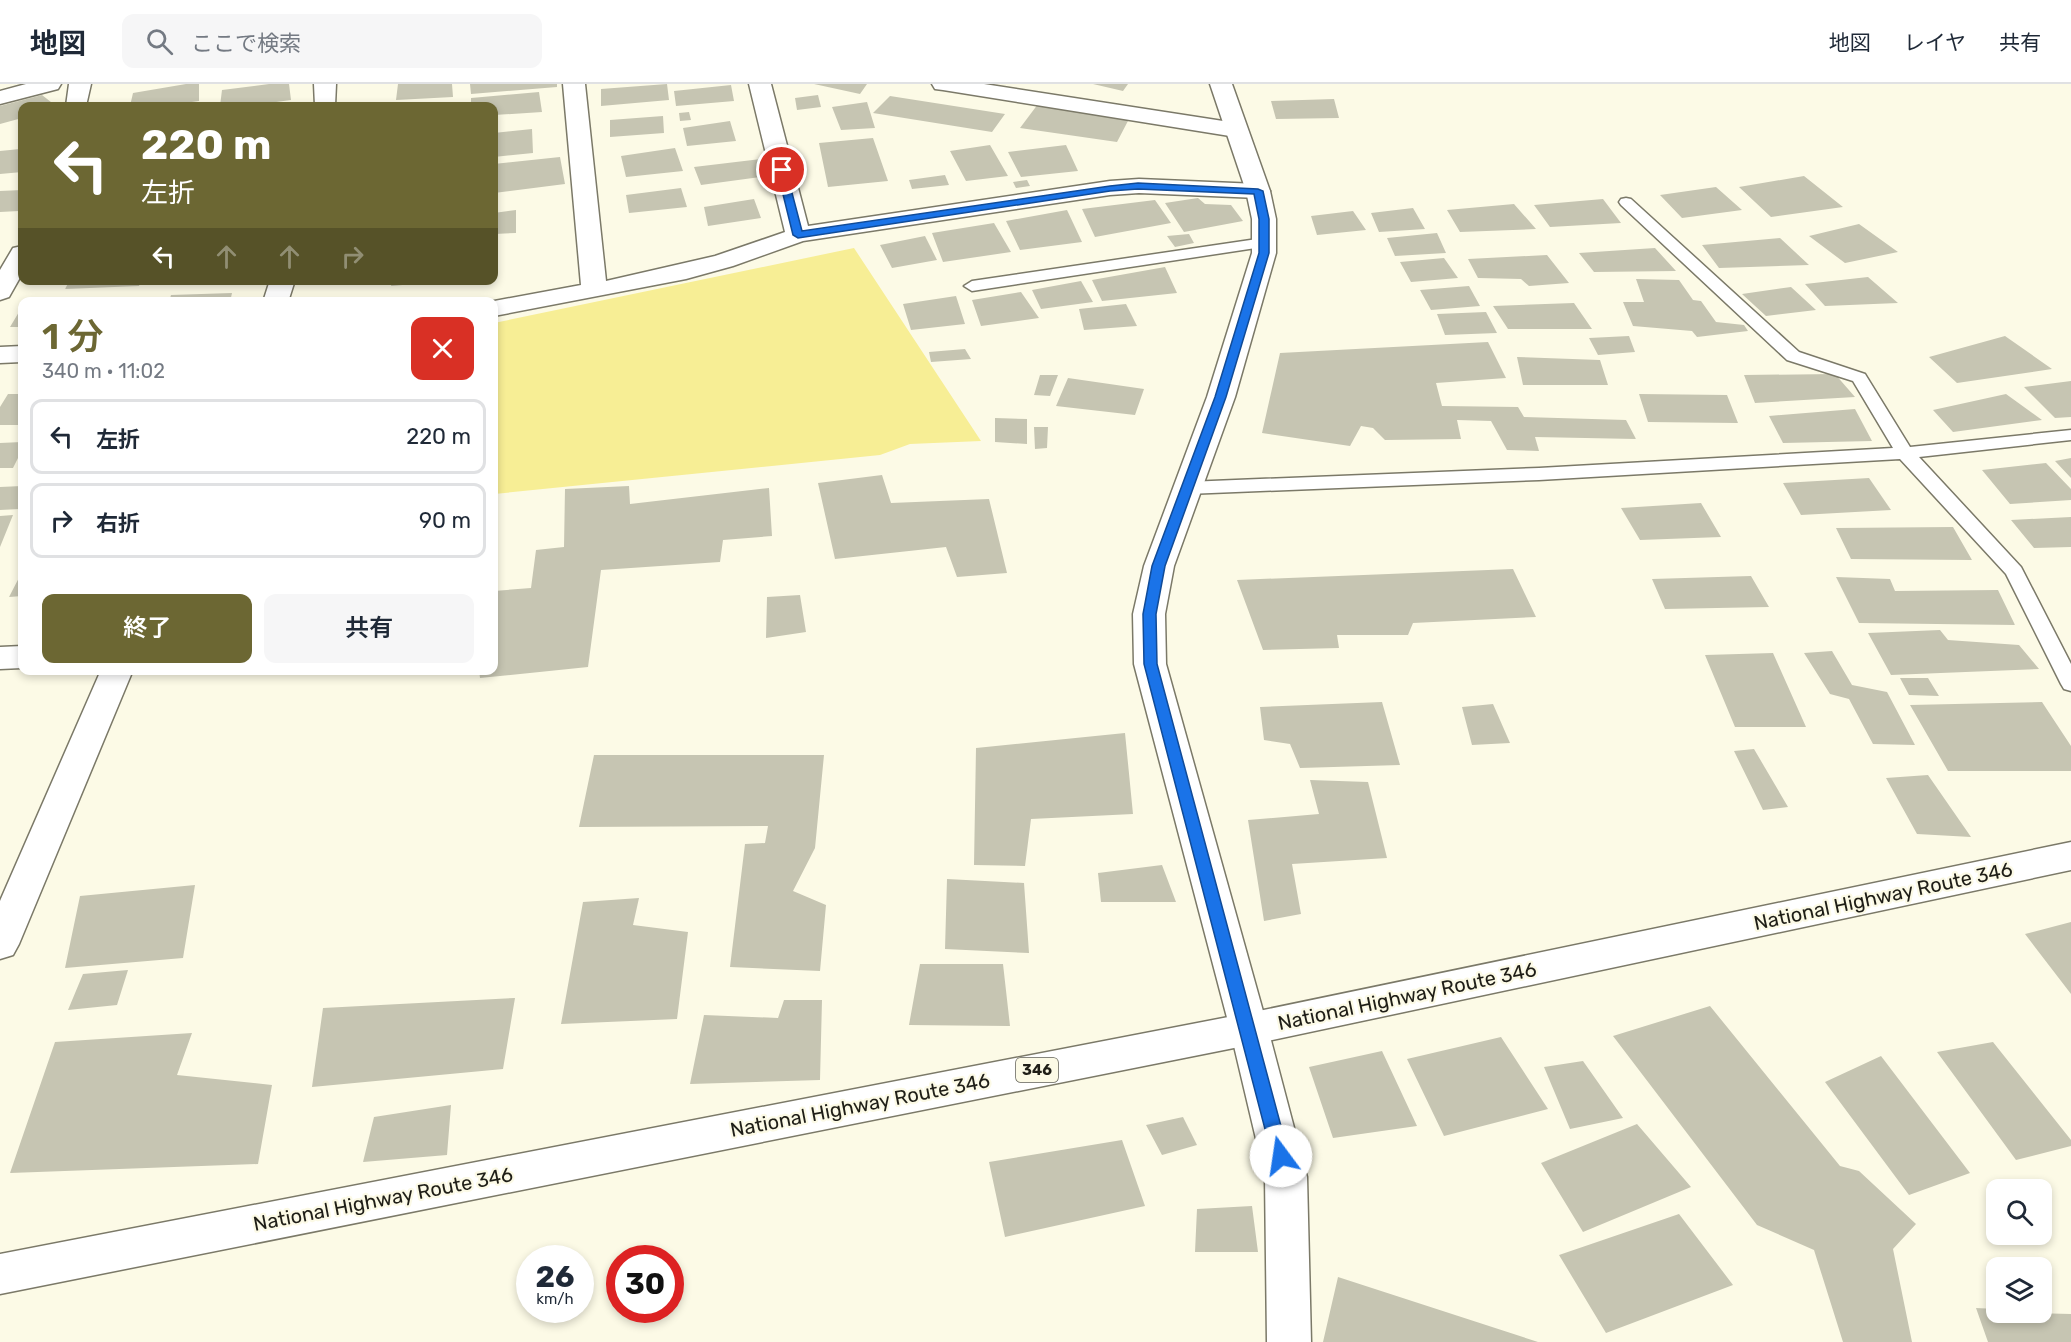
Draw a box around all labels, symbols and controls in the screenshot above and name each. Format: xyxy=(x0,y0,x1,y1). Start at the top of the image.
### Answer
search box xyxy=(122,14,542,68)
icon: search xyxy=(143,25,176,58)
text: 地図 xyxy=(30,27,86,60)
text: ここで検索 xyxy=(191,30,301,57)
text: 地図 xyxy=(1829,30,1871,55)
text: レイヤ xyxy=(1904,30,1966,55)
text: 共有 xyxy=(1999,30,2041,55)
text: 220 m xyxy=(141,120,272,170)
icon: left xyxy=(42,126,120,204)
pin xyxy=(756,144,807,195)
icon: arrive xyxy=(765,153,798,186)
text: 左折 xyxy=(141,177,195,209)
icon: left xyxy=(147,240,180,273)
icon: ahead xyxy=(210,240,243,273)
icon: ahead xyxy=(273,240,306,273)
icon: right xyxy=(336,240,369,273)
text: 1 分 xyxy=(42,315,103,358)
button: close xyxy=(411,317,474,380)
text: 340 m · 11:02 xyxy=(42,359,165,383)
icon: left xyxy=(45,420,78,453)
text: 220 m xyxy=(406,423,471,450)
text: 左折 xyxy=(96,426,140,453)
icon: right xyxy=(45,504,78,537)
text: 90 m xyxy=(419,507,471,534)
text: 右折 xyxy=(96,510,140,537)
button: 終了 xyxy=(42,594,252,663)
button: 共有 xyxy=(264,594,474,663)
street label: National Highway Route 346 xyxy=(1751,857,2015,935)
street label: National Highway Route 346 xyxy=(1275,957,1539,1035)
road number: 346 xyxy=(1016,1058,1058,1082)
street label: National Highway Route 346 xyxy=(728,1068,992,1142)
position arrow xyxy=(1249,1124,1313,1188)
street label: National Highway Route 346 xyxy=(251,1162,515,1236)
map controls xyxy=(1986,1179,2052,1323)
button: search xyxy=(1986,1179,2052,1245)
speed limit sign: 30 xyxy=(606,1245,684,1323)
button: layers xyxy=(1986,1257,2052,1323)
text: 26 xyxy=(535,1259,575,1295)
text: km/h xyxy=(536,1290,574,1308)

